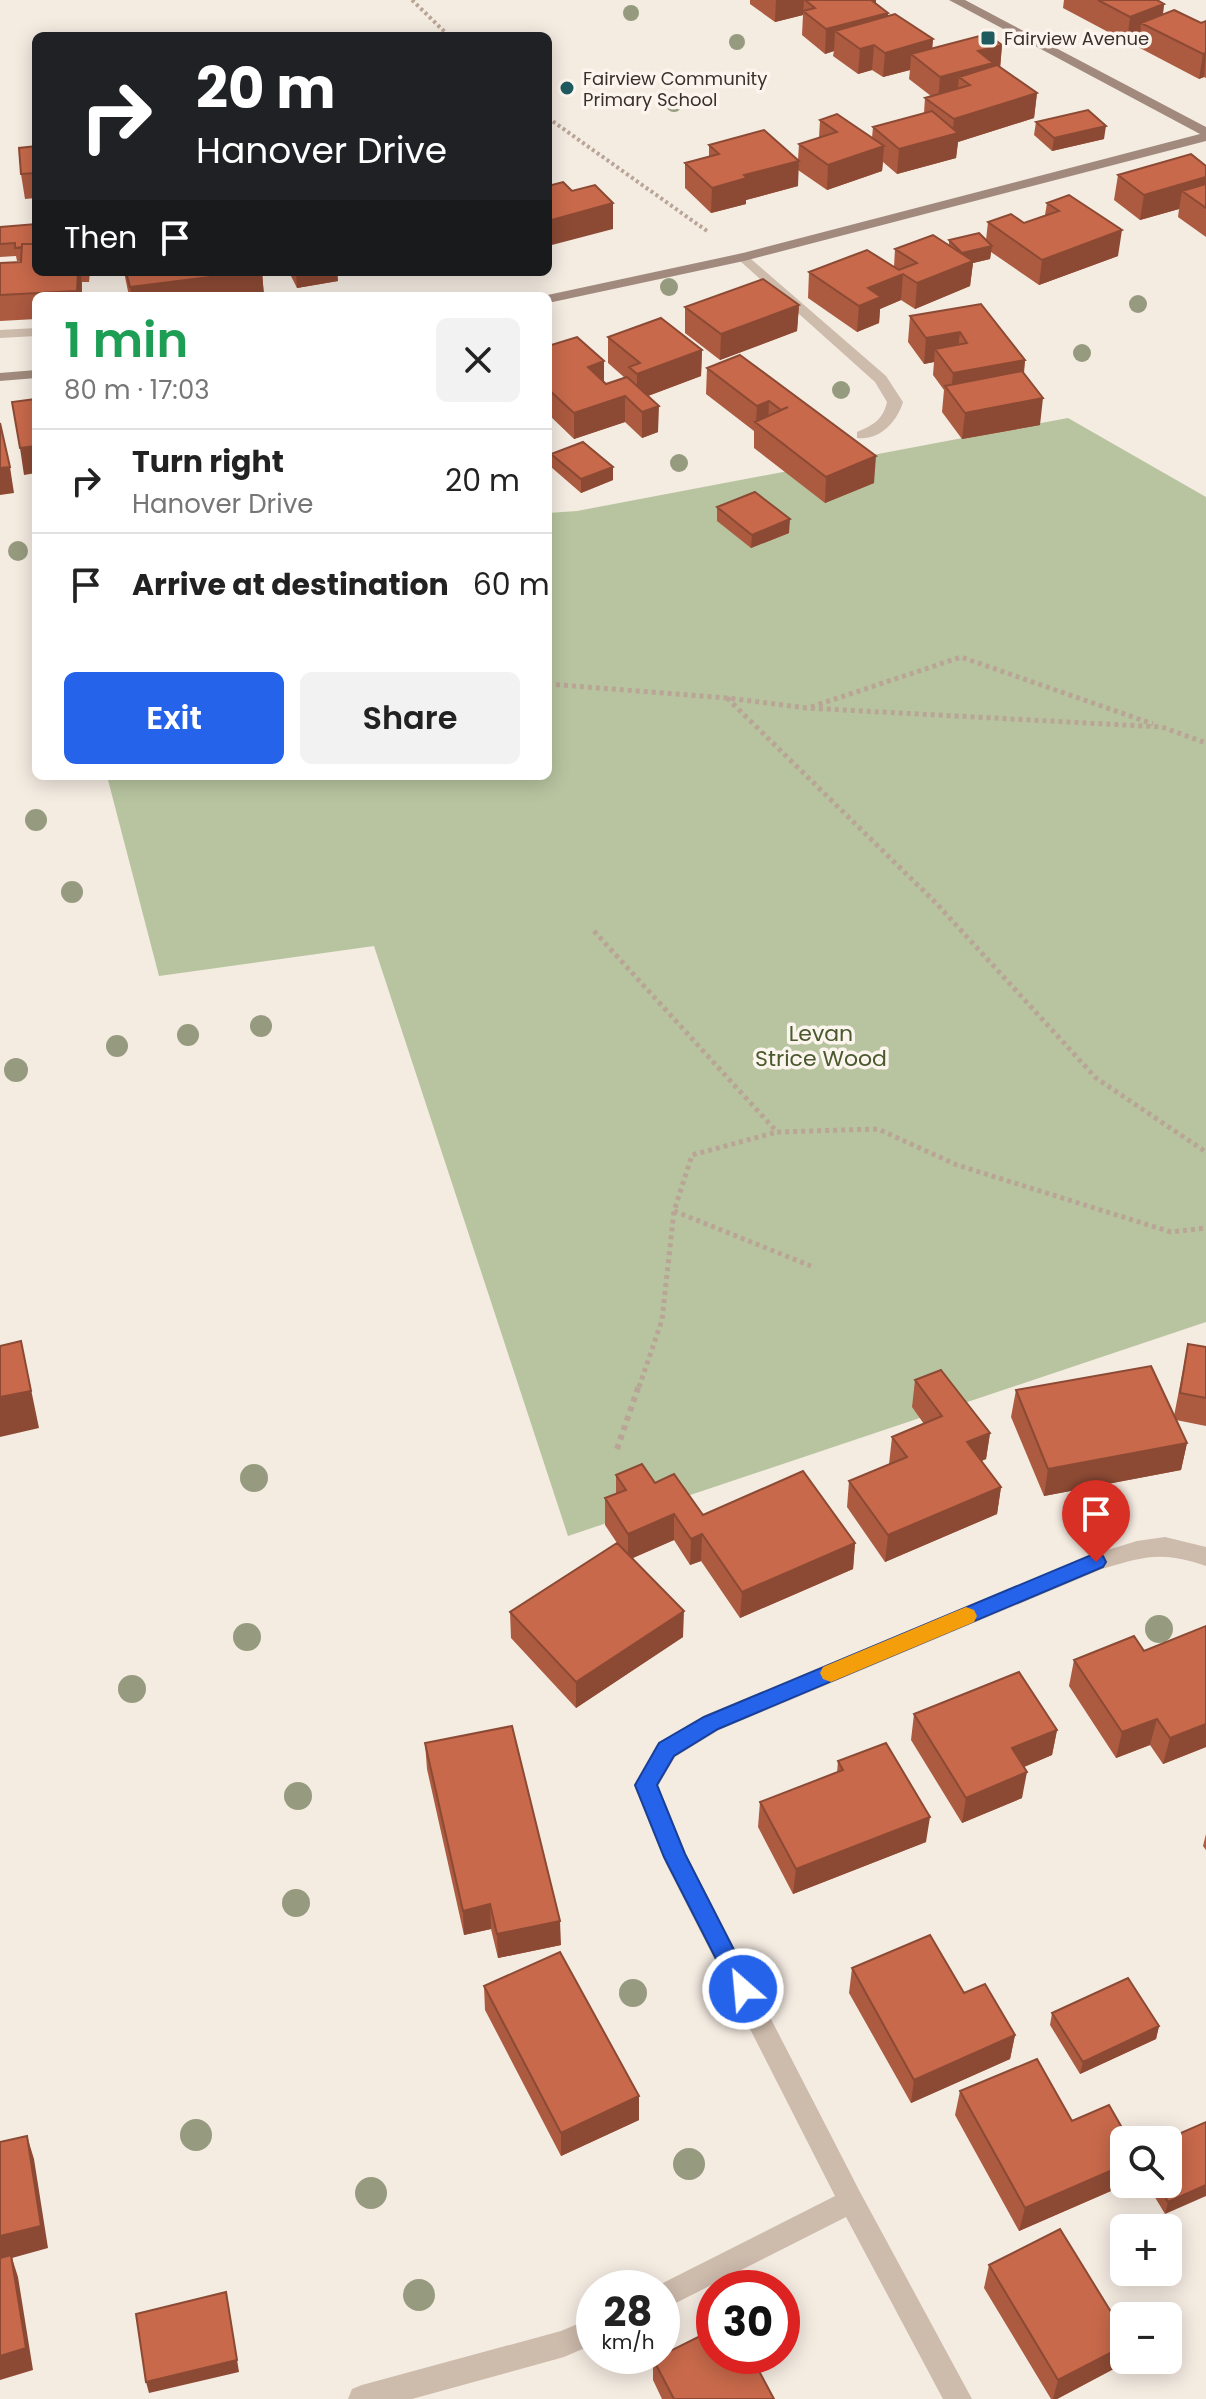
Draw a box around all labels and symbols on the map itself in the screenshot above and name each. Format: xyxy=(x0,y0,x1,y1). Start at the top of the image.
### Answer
place label: Fairview Avenue xyxy=(1004,26,1149,51)
marker: Fairview Avenue xyxy=(979,29,997,47)
place label: Fairview Community Primary School xyxy=(583,66,767,112)
marker: Fairview Community Primary School xyxy=(558,79,576,97)
park label: Levan Strice Wood xyxy=(755,1018,887,1074)
pin xyxy=(1062,1480,1130,1562)
position arrow xyxy=(701,1947,785,2031)
speed limit sign: 30 xyxy=(696,2270,800,2374)

